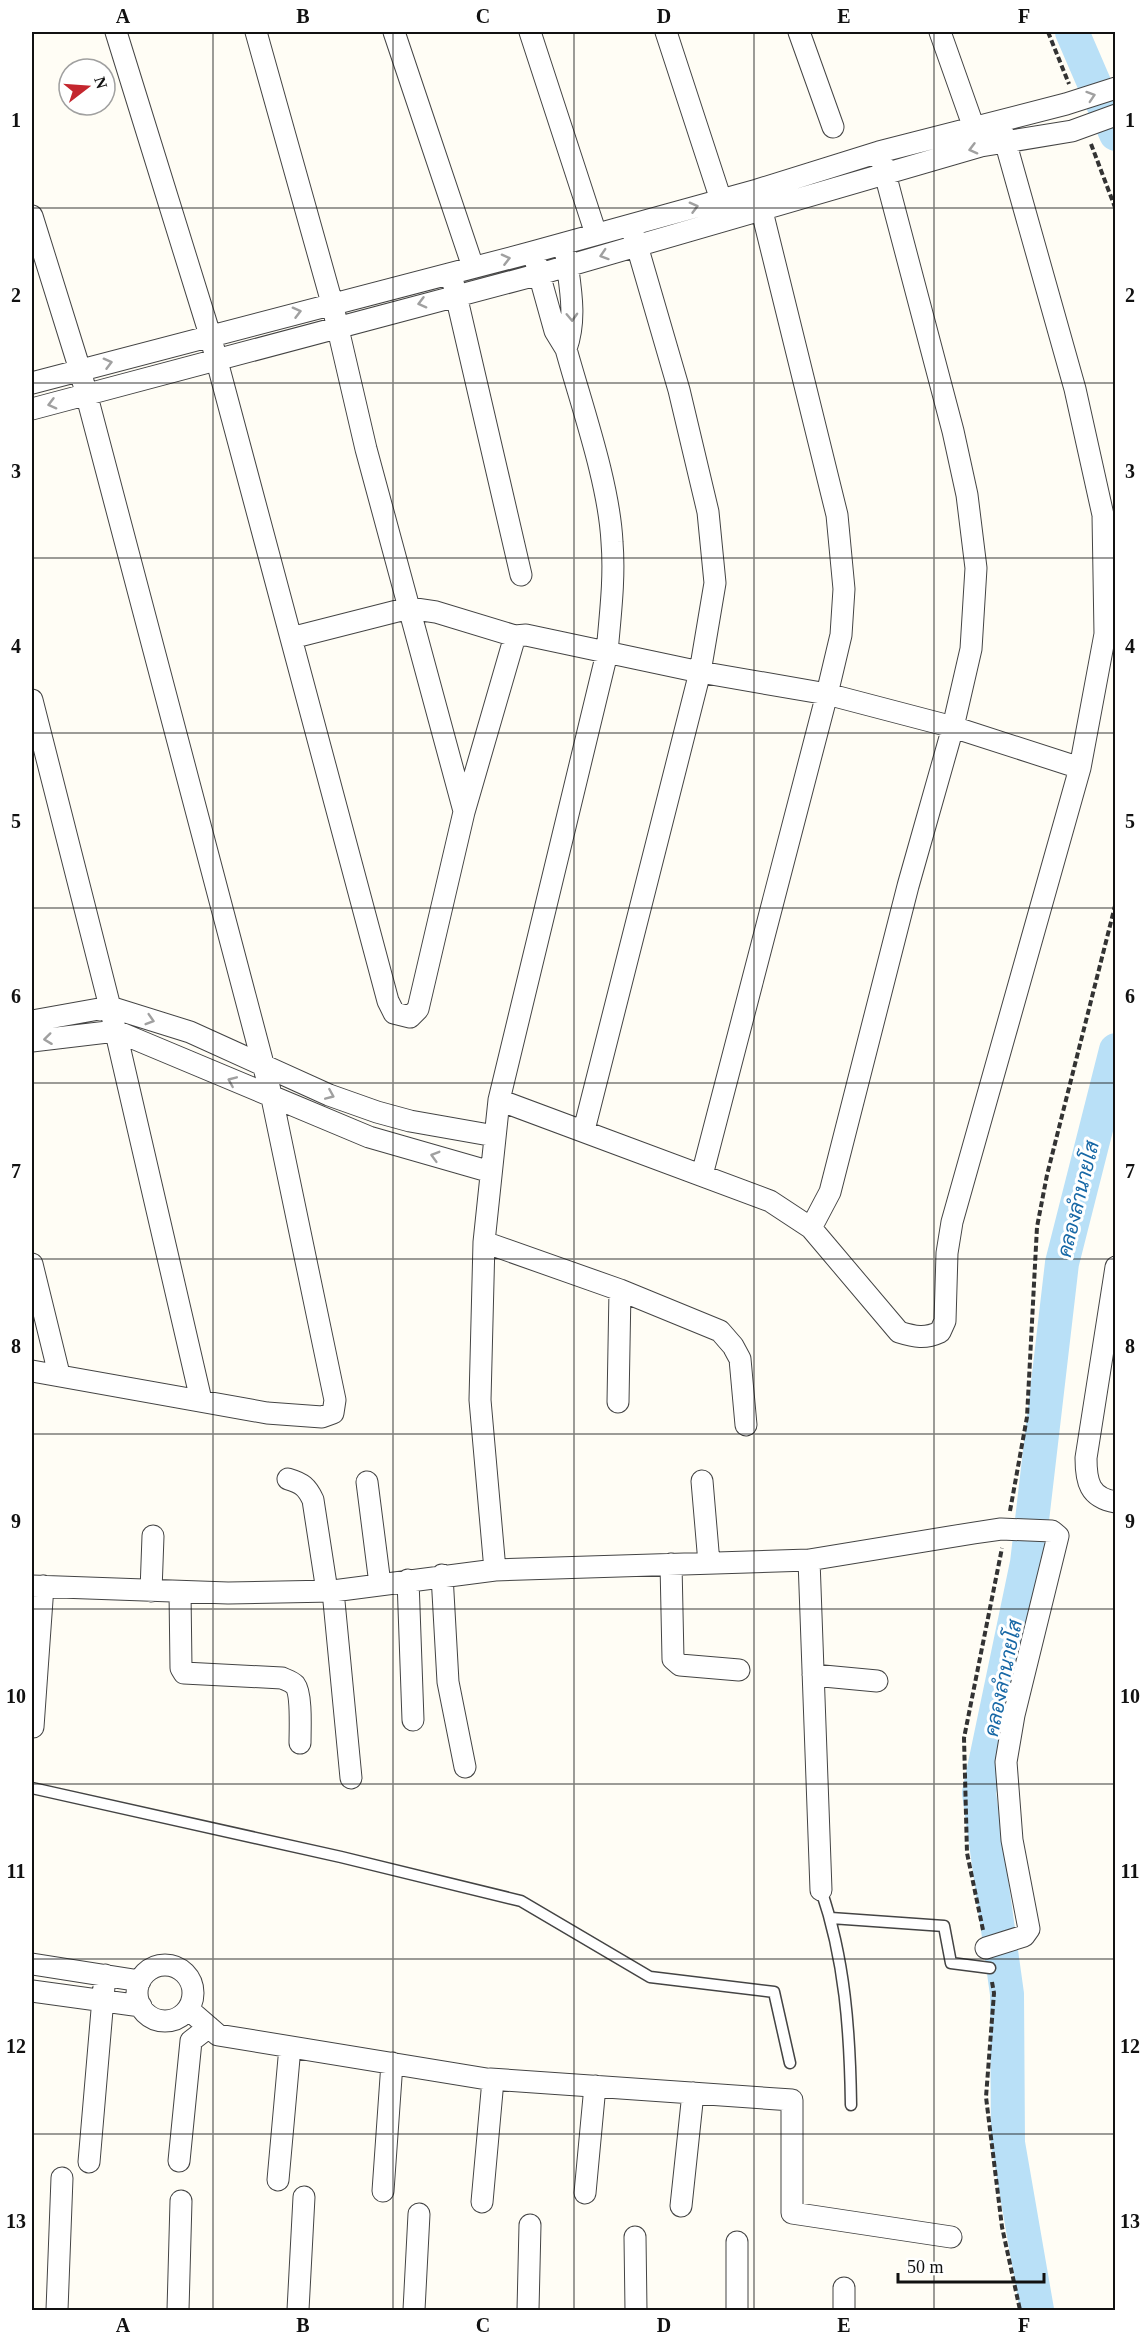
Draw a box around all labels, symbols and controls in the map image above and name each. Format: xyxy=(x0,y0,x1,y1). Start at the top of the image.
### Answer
text: A xyxy=(116,5,131,27)
text: B xyxy=(296,5,310,27)
text: C xyxy=(476,5,490,27)
text: D xyxy=(657,5,671,27)
text: E xyxy=(837,5,851,27)
text: F xyxy=(1018,5,1030,27)
north arrow xyxy=(57,57,117,117)
text: N xyxy=(91,75,111,91)
one-way arrow xyxy=(1085,91,1096,103)
text: 1 xyxy=(11,109,21,131)
text: 1 xyxy=(1125,109,1135,131)
one-way arrow xyxy=(968,141,978,154)
one-way arrow xyxy=(689,202,699,215)
one-way arrow xyxy=(599,248,610,260)
one-way arrow xyxy=(501,253,511,266)
text: 2 xyxy=(11,284,21,306)
text: 2 xyxy=(1125,284,1135,306)
one-way arrow xyxy=(418,296,428,309)
one-way arrow xyxy=(291,307,301,320)
one-way arrow xyxy=(566,313,578,322)
one-way arrow xyxy=(103,357,113,370)
one-way arrow xyxy=(47,396,57,409)
text: 3 xyxy=(11,460,21,482)
text: 3 xyxy=(1125,460,1135,482)
text: 4 xyxy=(11,635,21,657)
text: 4 xyxy=(1125,635,1135,657)
text: 5 xyxy=(11,810,21,832)
text: 5 xyxy=(1125,810,1135,832)
text: 6 xyxy=(11,985,21,1007)
text: 6 xyxy=(1125,985,1135,1007)
one-way arrow xyxy=(144,1012,155,1025)
one-way arrow xyxy=(44,1032,53,1045)
one-way arrow xyxy=(228,1076,239,1088)
one-way arrow xyxy=(323,1088,334,1100)
water label: คลองลำนายโส xyxy=(1051,1137,1103,1259)
one-way arrow xyxy=(430,1151,441,1163)
text: 7 xyxy=(11,1160,21,1182)
text: 7 xyxy=(1125,1160,1135,1182)
text: 8 xyxy=(11,1335,21,1357)
text: 8 xyxy=(1125,1335,1135,1357)
text: 9 xyxy=(11,1510,21,1532)
text: 9 xyxy=(1125,1510,1135,1532)
water label: คลองลำนายโส xyxy=(978,1616,1026,1738)
text: 10 xyxy=(6,1685,26,1707)
text: 10 xyxy=(1120,1685,1140,1707)
text: 11 xyxy=(7,1860,25,1882)
text: 11 xyxy=(1121,1860,1139,1882)
text: 12 xyxy=(6,2035,26,2057)
text: 12 xyxy=(1120,2035,1140,2057)
text: 13 xyxy=(6,2210,26,2232)
text: 13 xyxy=(1120,2210,1140,2232)
scale bar xyxy=(898,2246,1044,2284)
text: 50 m xyxy=(907,2257,944,2277)
text: A xyxy=(116,2314,131,2336)
text: B xyxy=(296,2314,310,2336)
text: C xyxy=(476,2314,490,2336)
text: D xyxy=(657,2314,671,2336)
text: E xyxy=(837,2314,851,2336)
text: F xyxy=(1018,2314,1030,2336)

